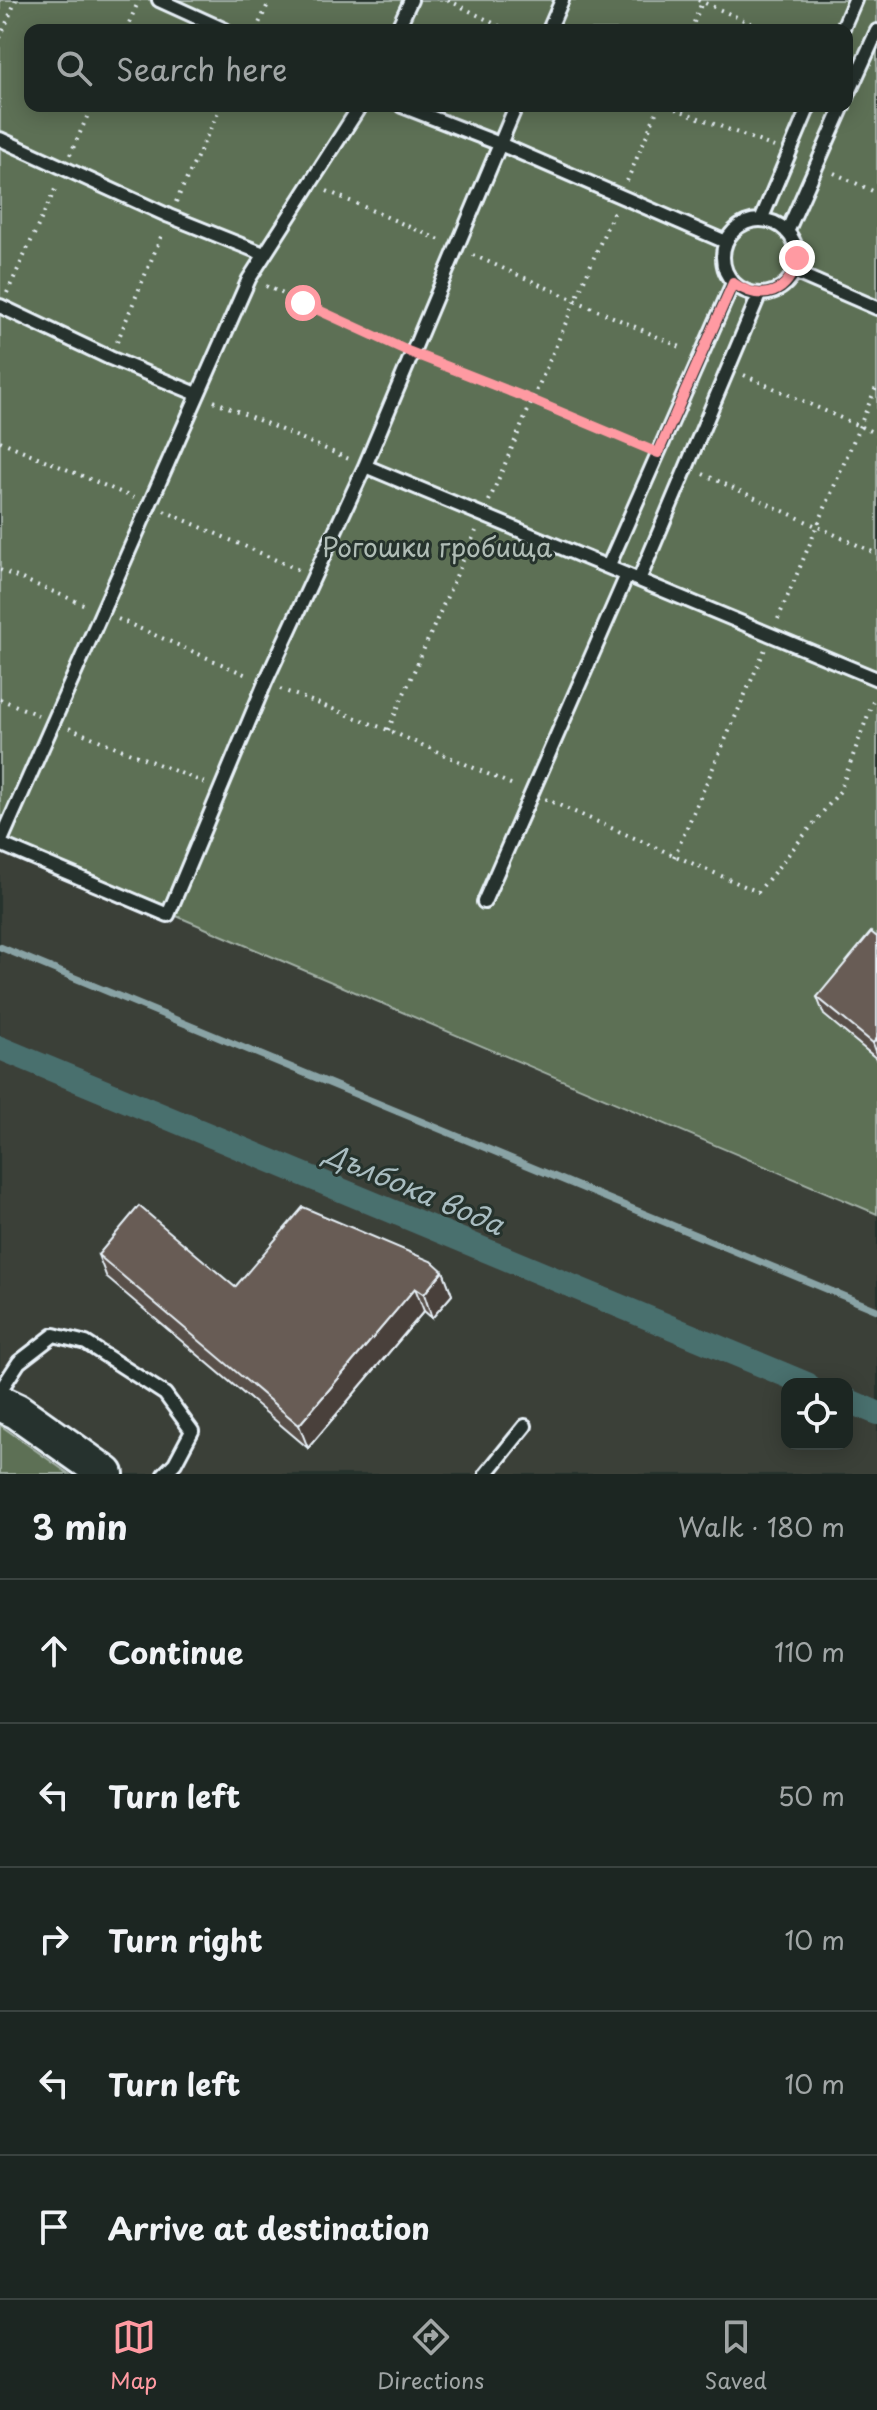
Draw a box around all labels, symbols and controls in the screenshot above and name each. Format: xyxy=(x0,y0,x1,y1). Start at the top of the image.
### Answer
search box xyxy=(24,24,853,112)
icon: search xyxy=(52,46,96,90)
text: Search here xyxy=(116,46,288,91)
route end xyxy=(779,240,815,276)
route start xyxy=(285,285,321,321)
park label: Рогошки гробища xyxy=(322,527,553,566)
water label: Дълбока вода xyxy=(316,1130,512,1245)
map controls xyxy=(781,1378,853,1450)
button: locate xyxy=(781,1378,853,1450)
text: 3 min xyxy=(32,1500,128,1552)
text: Walk · 180 m xyxy=(678,1507,845,1546)
icon: ahead xyxy=(32,1629,76,1673)
text: Continue xyxy=(108,1629,243,1674)
text: 110 m xyxy=(774,1632,845,1671)
icon: left xyxy=(32,1773,76,1817)
text: Turn left xyxy=(108,1773,240,1818)
text: 50 m xyxy=(778,1776,845,1815)
icon: right xyxy=(32,1917,76,1961)
text: Turn right xyxy=(108,1917,263,1962)
text: 10 m xyxy=(784,1920,845,1959)
icon: left xyxy=(32,2061,76,2105)
text: Turn left xyxy=(108,2061,240,2106)
text: 10 m xyxy=(784,2064,845,2103)
icon: arrive xyxy=(32,2205,76,2249)
text: Arrive at destination xyxy=(108,2205,430,2250)
tab: Map xyxy=(110,2315,157,2396)
tab: Directions xyxy=(377,2315,484,2396)
tab: Saved xyxy=(704,2315,767,2396)

